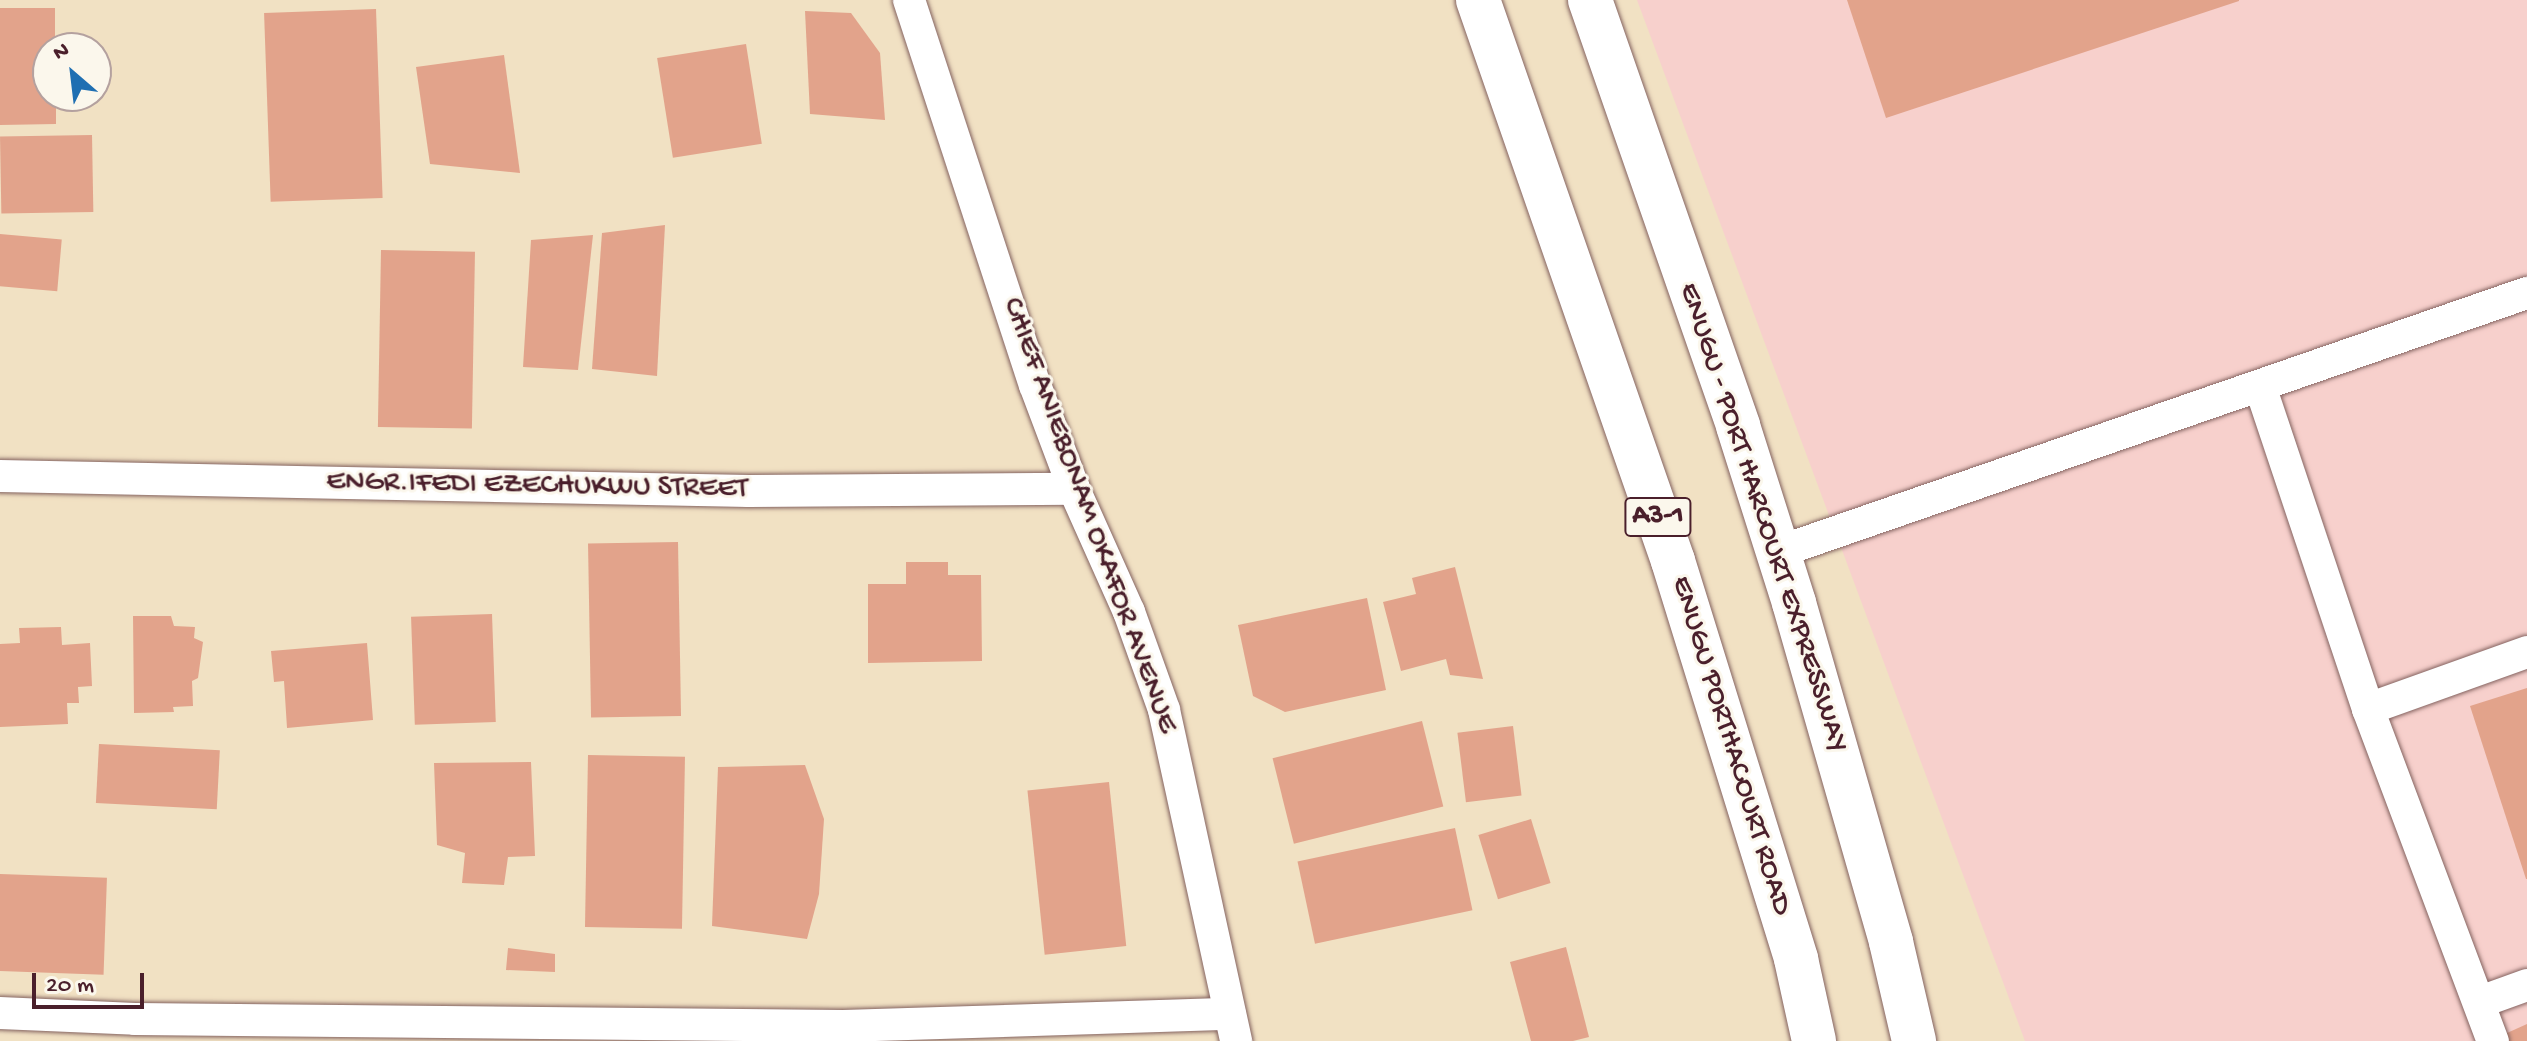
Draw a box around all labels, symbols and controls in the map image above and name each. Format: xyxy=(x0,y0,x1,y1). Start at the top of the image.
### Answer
north arrow xyxy=(32,32,112,112)
text: N xyxy=(49,38,74,67)
street label: ENUGU - PORT HARCOURT EXPRESSWAY xyxy=(1669,279,1855,757)
street label: CHIEF ANIEBONAM OKAFOR AVENUE xyxy=(992,293,1184,739)
street label: ENGR.IFEDI EZECHUKWU STREET xyxy=(326,465,748,509)
road number: A3-1 xyxy=(1624,493,1692,541)
street label: ENUGU PORTHACOURT ROAD xyxy=(1661,572,1799,920)
scale bar xyxy=(36,957,148,1007)
text: 20 m xyxy=(46,972,94,1001)

